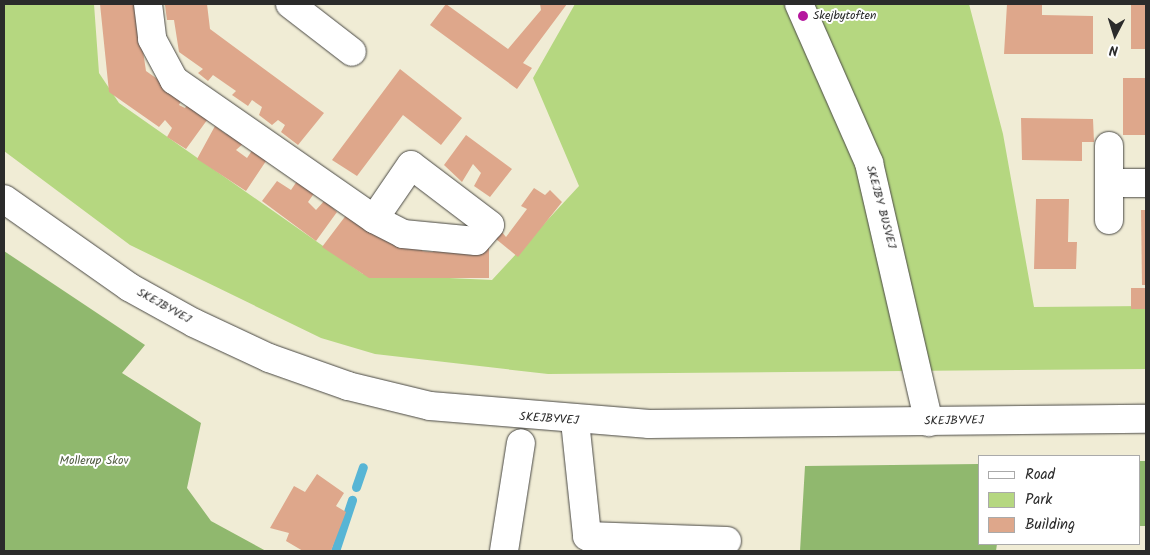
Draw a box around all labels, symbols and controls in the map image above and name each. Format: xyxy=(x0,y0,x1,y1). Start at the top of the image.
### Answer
place label: Skejbytoften xyxy=(813,9,876,23)
marker: Skejbytoften xyxy=(797,10,809,22)
north arrow xyxy=(1090,10,1140,60)
text: N xyxy=(1108,39,1119,61)
street label: SKEJBY BUSVEJ xyxy=(863,164,899,250)
street label: SKEJBYVEJ xyxy=(134,285,194,327)
street label: SKEJBYVEJ xyxy=(519,410,579,428)
street label: SKEJBYVEJ xyxy=(924,413,984,429)
park label: Mollerup Skov xyxy=(60,454,128,468)
legend xyxy=(978,455,1140,545)
text: Road xyxy=(1025,463,1055,487)
text: Park xyxy=(1025,488,1052,512)
text: Building xyxy=(1025,513,1075,537)

